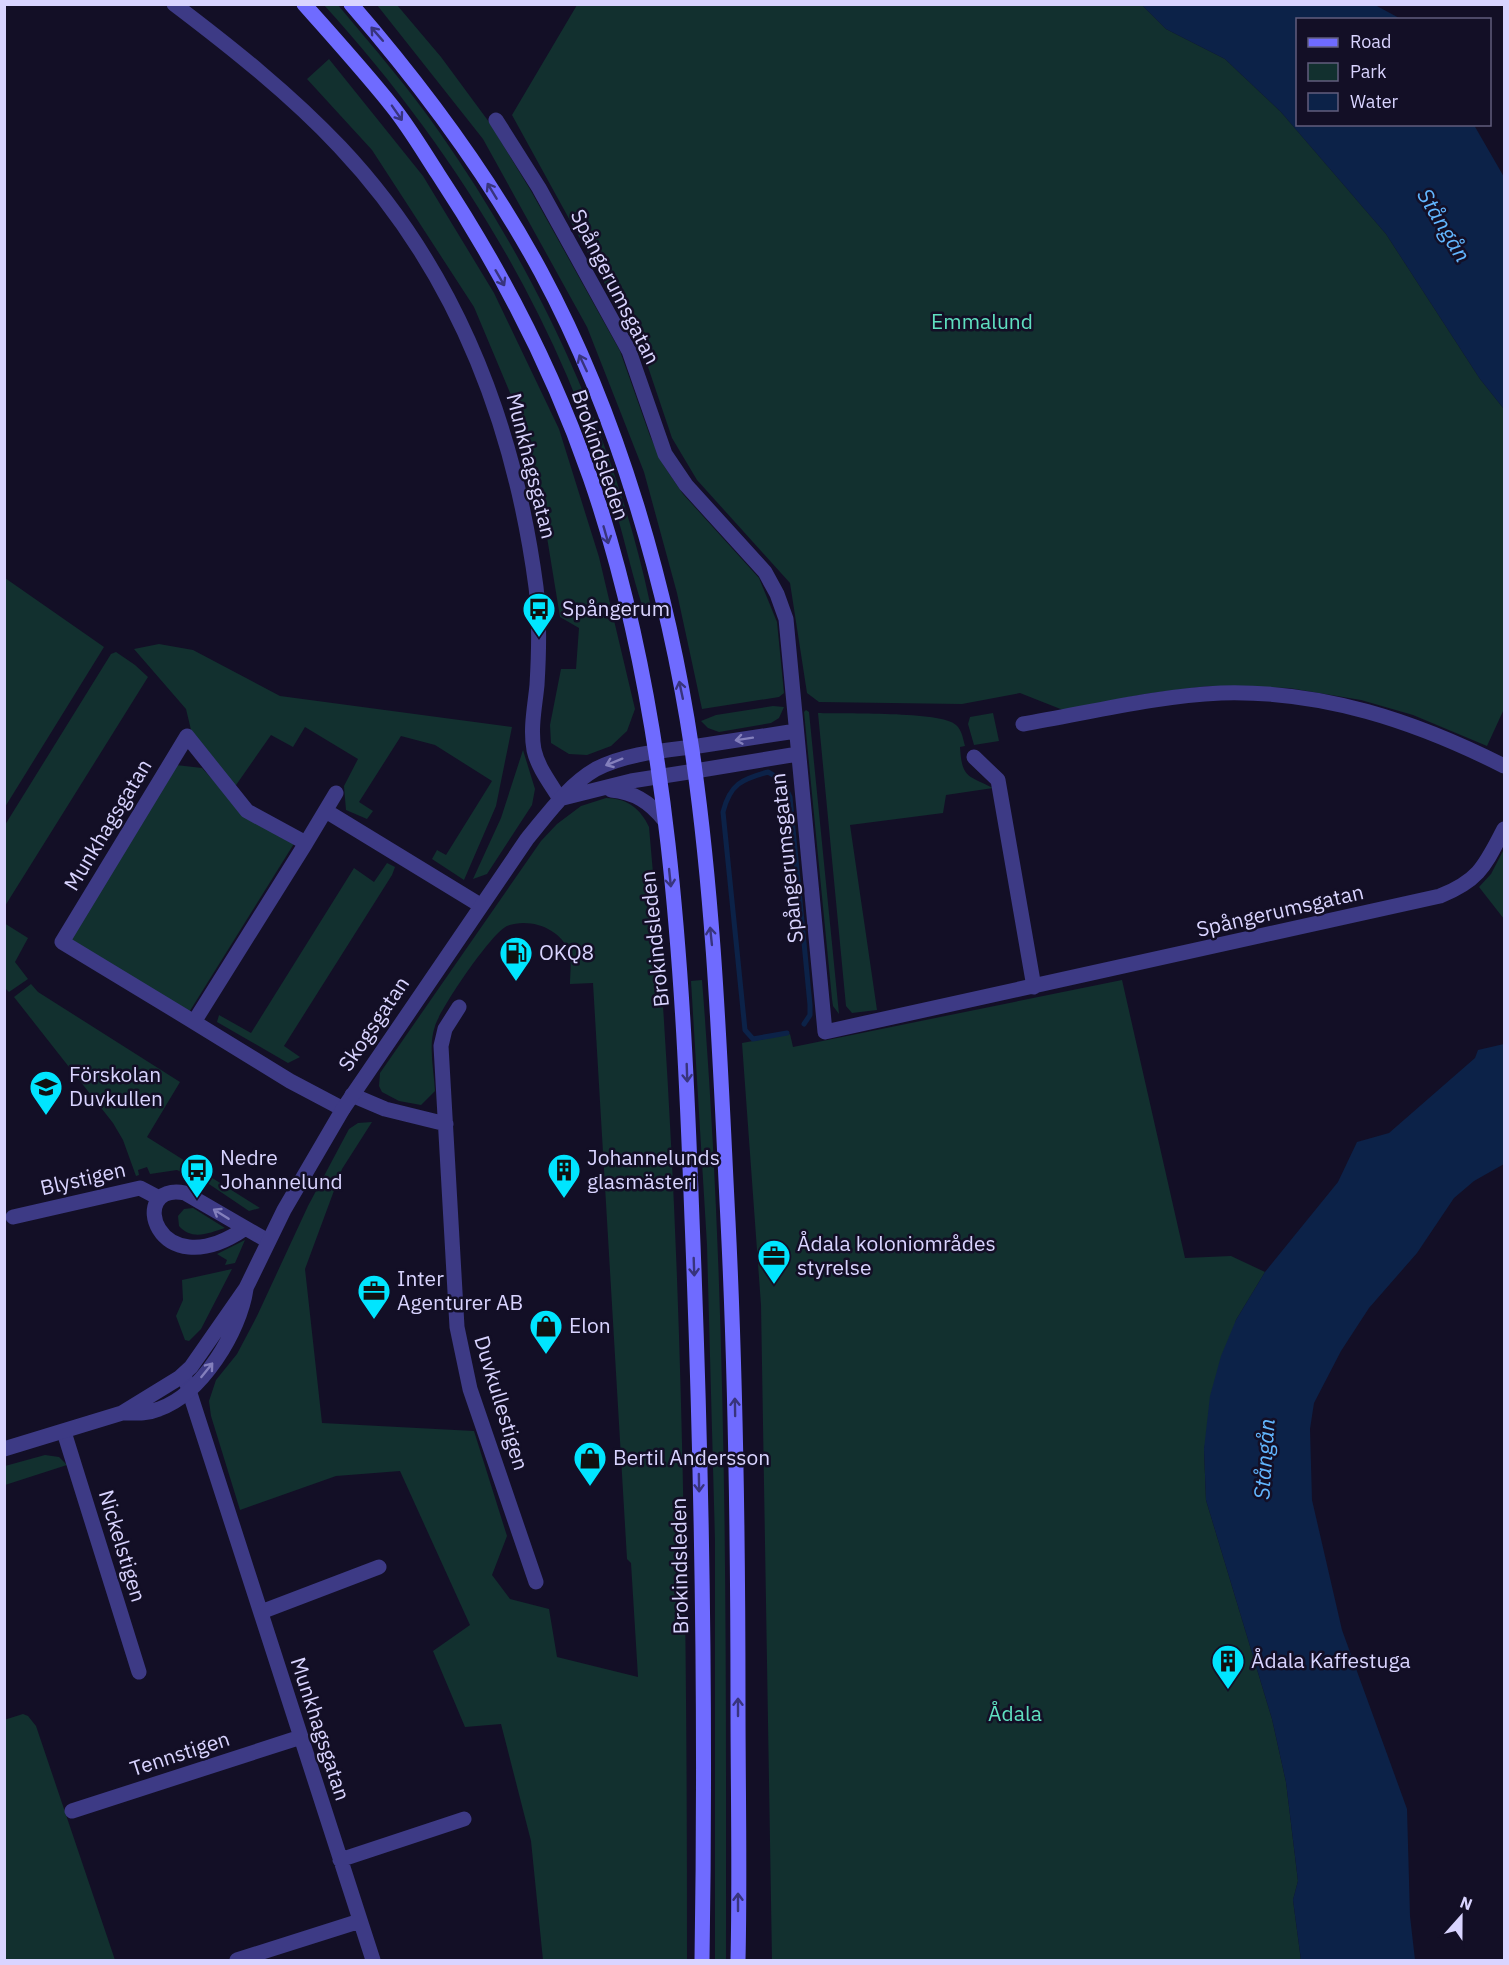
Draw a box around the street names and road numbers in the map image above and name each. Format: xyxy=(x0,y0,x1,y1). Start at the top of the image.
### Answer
street label: Spångerumsgatan xyxy=(565,204,667,369)
street label: Brokindsleden xyxy=(565,386,636,524)
street label: Munkhagsgatan xyxy=(500,390,564,541)
street label: Munkhagsgatan xyxy=(57,753,158,896)
street label: Spångerumsgatan xyxy=(763,772,809,944)
street label: Brokindsleden xyxy=(633,870,675,1008)
street label: Spångerumsgatan xyxy=(1193,877,1366,943)
street label: Skogsgatan xyxy=(331,971,415,1076)
street label: Blystigen xyxy=(37,1155,128,1201)
street label: Duvkullestigen xyxy=(468,1332,536,1473)
street label: Nickelstigen xyxy=(93,1486,153,1605)
street label: Brokindsleden xyxy=(664,1497,694,1635)
street label: Munkhagsgatan xyxy=(285,1654,357,1804)
street label: Tennstigen xyxy=(126,1724,233,1782)

